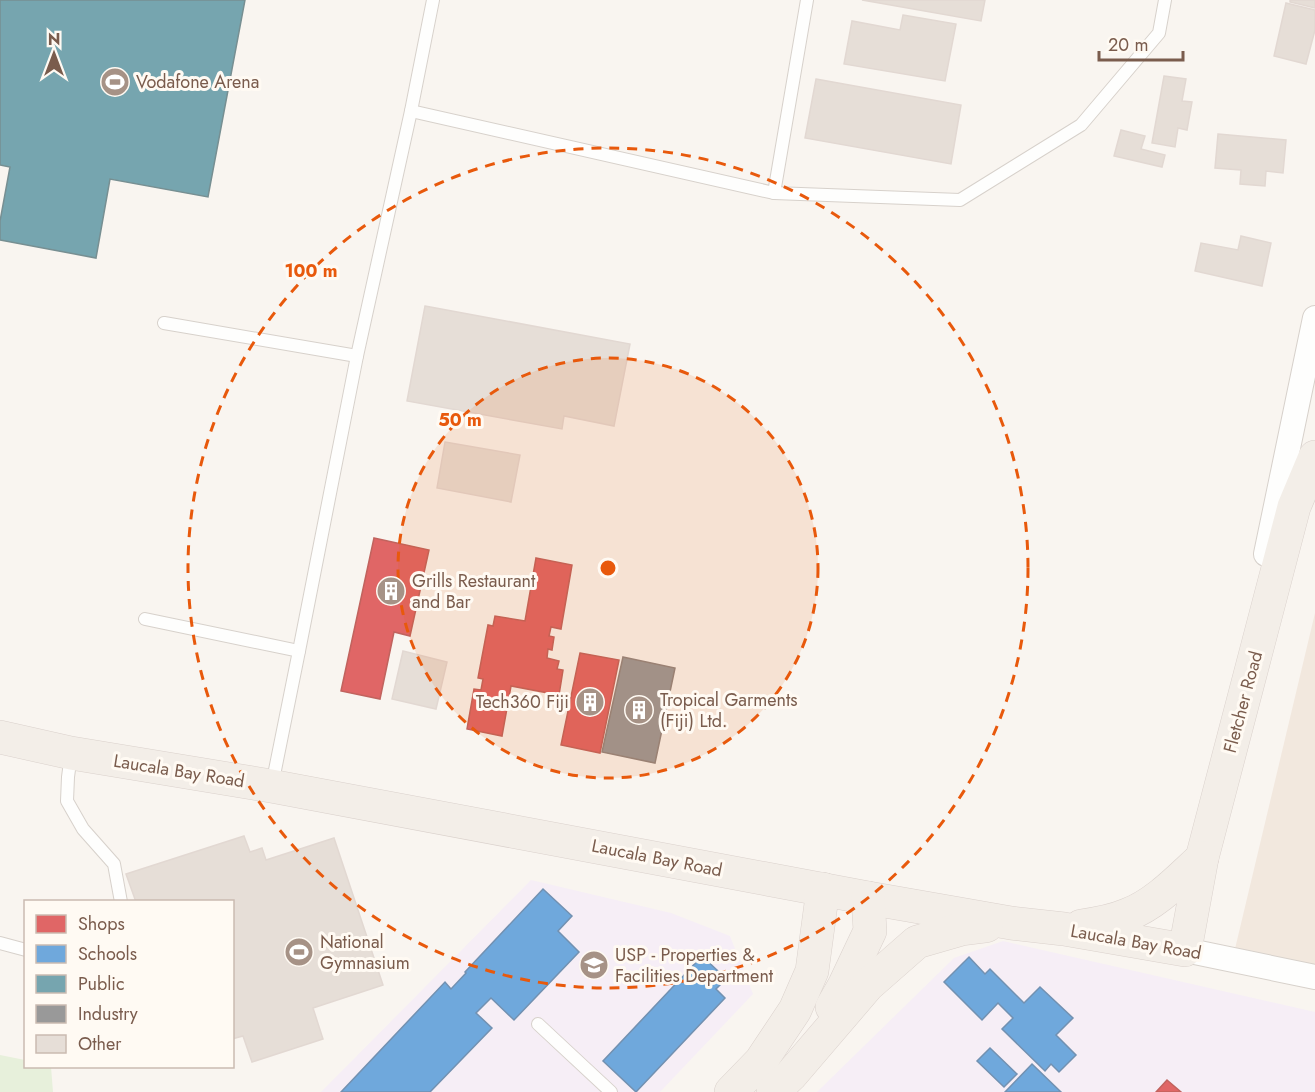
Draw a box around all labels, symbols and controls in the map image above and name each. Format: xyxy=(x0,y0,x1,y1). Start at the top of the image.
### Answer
north arrow xyxy=(24,24,84,84)
scale bar xyxy=(1099,24,1183,62)
text: N xyxy=(48,28,60,51)
text: 20 m xyxy=(1108,32,1148,58)
sports icon: Vodafone Arena xyxy=(99,66,131,98)
place label: Vodafone Arena xyxy=(136,69,259,95)
text: 100 m xyxy=(284,258,338,284)
text: 50 m xyxy=(438,407,482,433)
centre of rings xyxy=(598,558,618,578)
place label: Grills Restaurant and Bar xyxy=(412,568,536,615)
building icon: Grills Restaurant and Bar xyxy=(375,575,407,607)
street label: Fletcher Road xyxy=(1217,648,1269,756)
building icon: Tech360 Fiji xyxy=(574,686,606,718)
place label: Tropical Garments (Fiji) Ltd. xyxy=(660,687,798,734)
place label: Tech360 Fiji xyxy=(476,689,569,715)
building icon: Tropical Garments (Fiji) Ltd. xyxy=(623,694,655,726)
street label: Laucala Bay Road xyxy=(112,748,246,794)
street label: Laucala Bay Road xyxy=(590,833,724,883)
legend xyxy=(24,900,234,1068)
text: Shops xyxy=(78,911,125,937)
street label: Laucala Bay Road xyxy=(1069,918,1203,966)
place label: National Gymnasium xyxy=(320,929,410,976)
sports icon: National Gymnasium xyxy=(283,936,315,968)
text: Schools xyxy=(78,941,137,967)
place label: USP - Properties & Facilities Department xyxy=(615,942,774,989)
school or university icon: USP - Properties & Facilities Department xyxy=(578,949,610,981)
text: Public xyxy=(78,971,125,997)
text: Industry xyxy=(78,1001,138,1027)
text: Other xyxy=(78,1031,122,1057)

